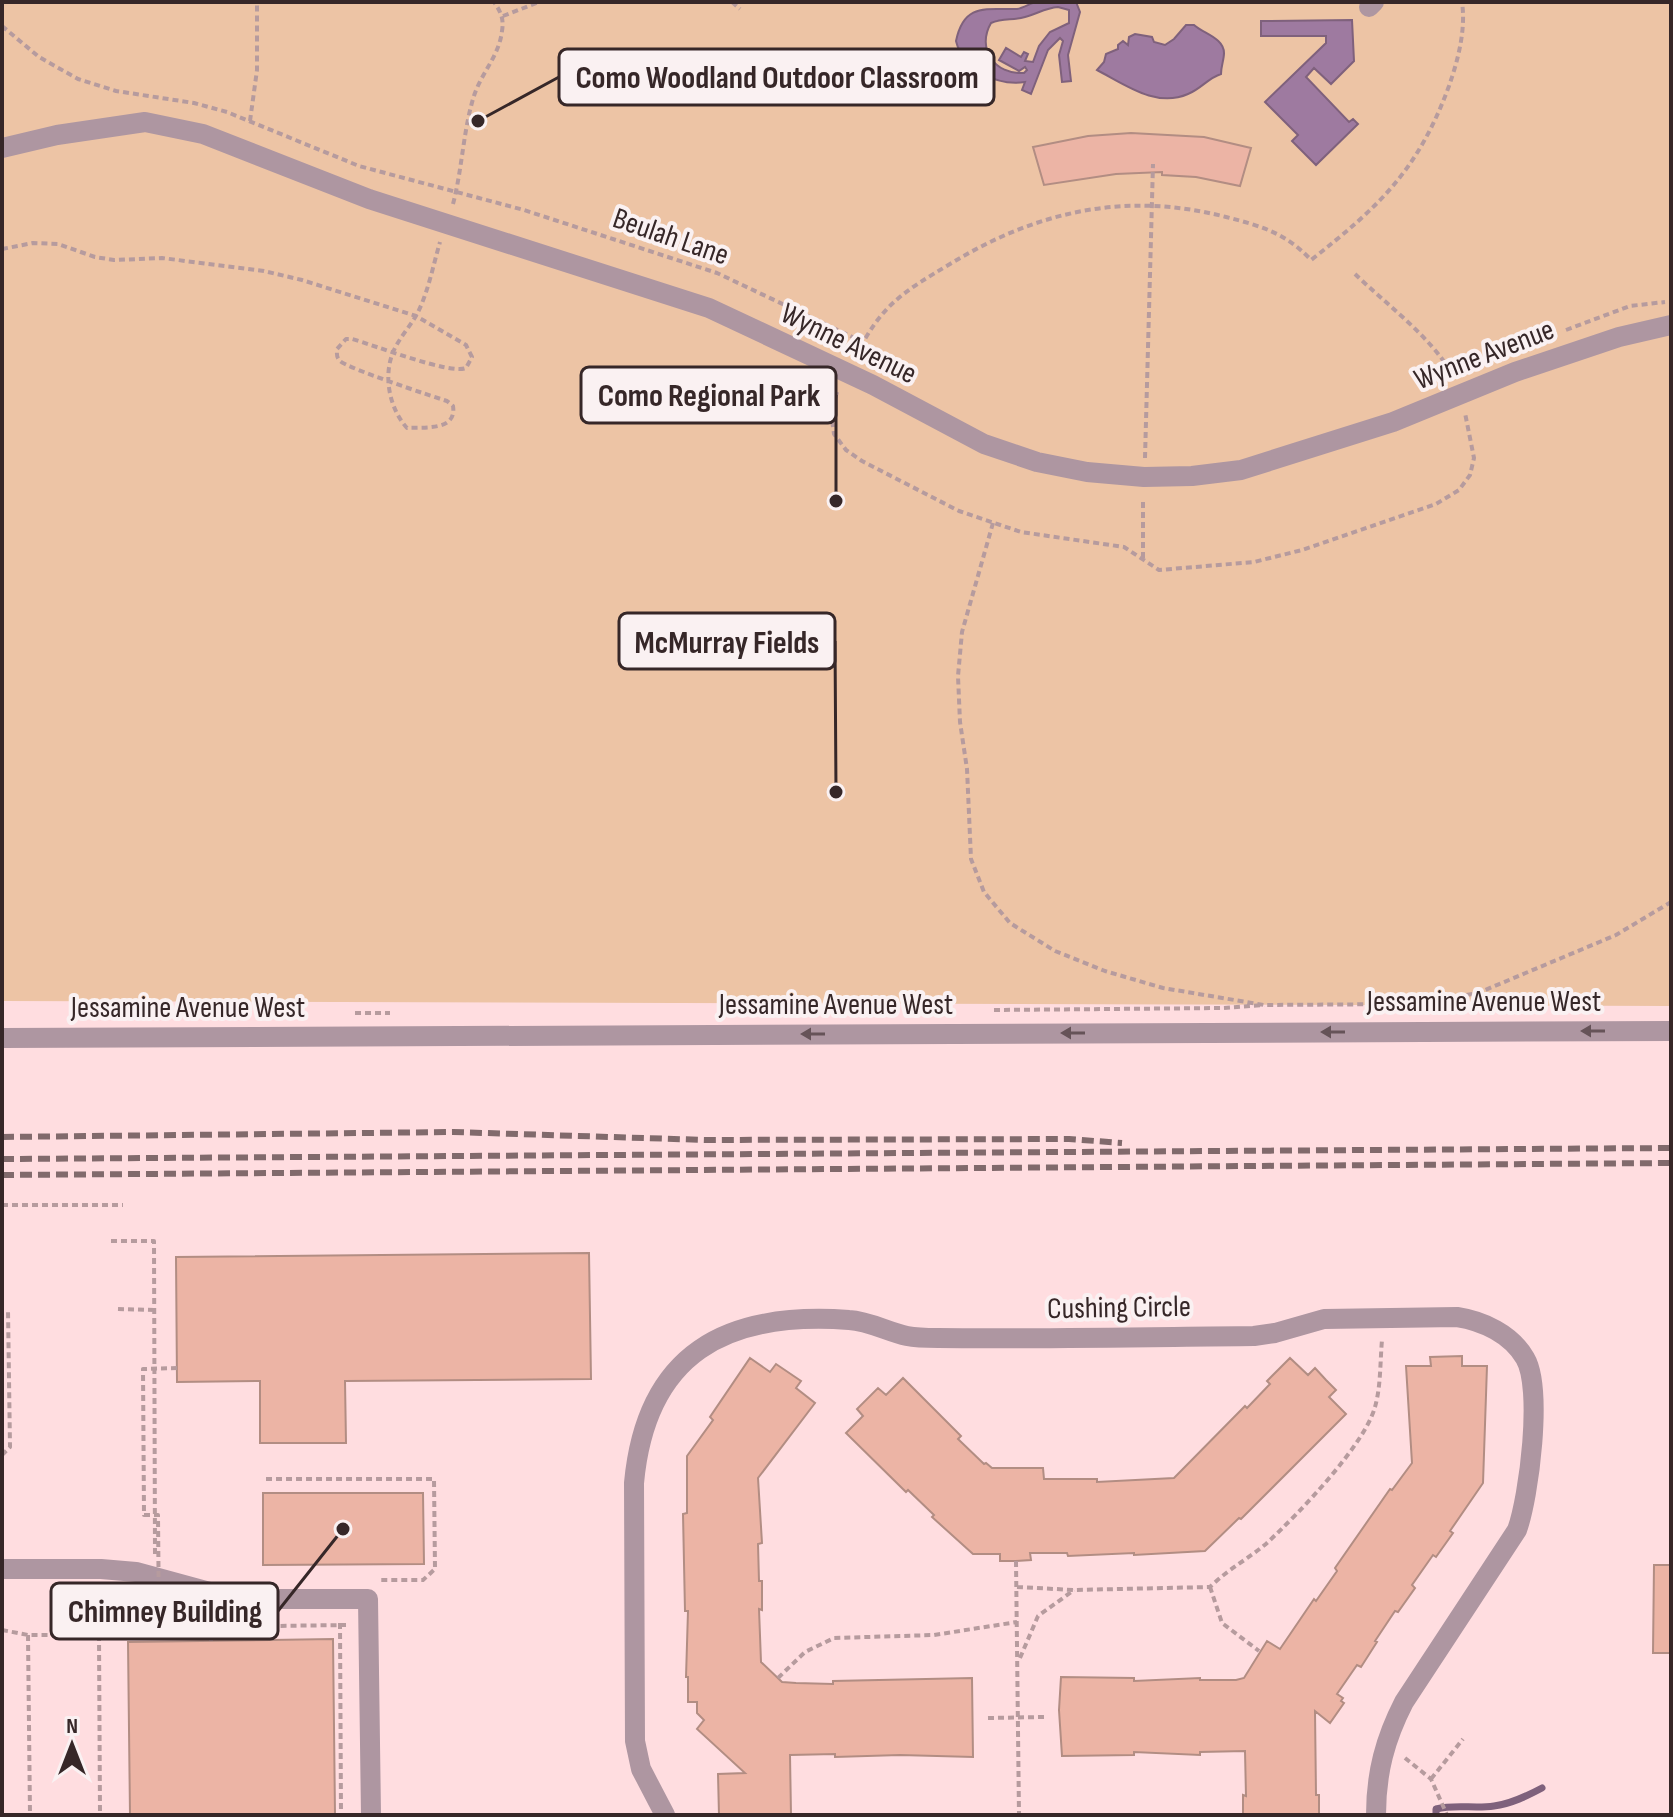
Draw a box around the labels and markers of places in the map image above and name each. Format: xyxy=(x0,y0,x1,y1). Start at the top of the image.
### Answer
callout: Como Woodland Outdoor Classroom xyxy=(559,49,994,105)
callout: Como Regional Park xyxy=(581,367,836,423)
callout: McMurray Fields xyxy=(619,613,835,669)
callout: Chimney Building xyxy=(51,1583,278,1639)

